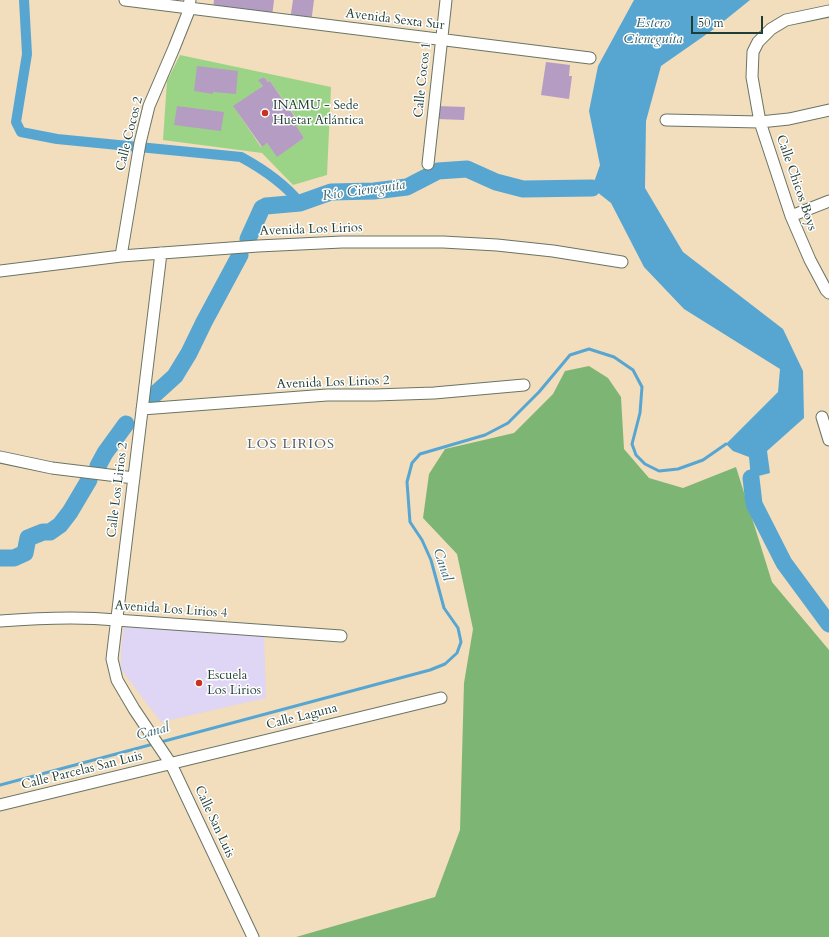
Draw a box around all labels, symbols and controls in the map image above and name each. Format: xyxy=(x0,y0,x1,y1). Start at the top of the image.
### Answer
street label: Avenida Sexta Sur xyxy=(345,6,445,34)
scale bar xyxy=(693,8,765,34)
text: 50 m xyxy=(698,15,724,31)
water label: Estero Cieneguita xyxy=(623,16,683,48)
street label: Calle Cocos 1 xyxy=(411,41,435,119)
street label: Calle Cocos 2 xyxy=(113,95,147,173)
place label: INAMU - Sede Huetar Atlántica xyxy=(273,98,364,129)
marker: INAMU - Sede Huetar Atlántica xyxy=(260,108,270,118)
street label: Calle Chicos Boys xyxy=(772,133,820,233)
water label: Río Cieneguita xyxy=(321,177,407,205)
street label: Avenida Los Lirios xyxy=(259,220,363,240)
street label: Avenida Los Lirios 2 xyxy=(276,373,390,393)
district label: LOS LIRIOS xyxy=(247,437,335,453)
street label: Calle Los Lirios 2 xyxy=(104,442,132,538)
water label: Canal xyxy=(429,547,455,583)
street label: Avenida Los Lirios 4 xyxy=(114,598,228,622)
place label: Escuela Los Lirios xyxy=(207,668,261,699)
marker: Escuela Los Lirios xyxy=(194,678,204,688)
street label: Calle Laguna xyxy=(265,701,339,733)
water label: Canal xyxy=(135,720,171,744)
street label: Calle Parcelas San Luis xyxy=(20,748,144,794)
street label: Calle San Luis xyxy=(191,784,237,860)

